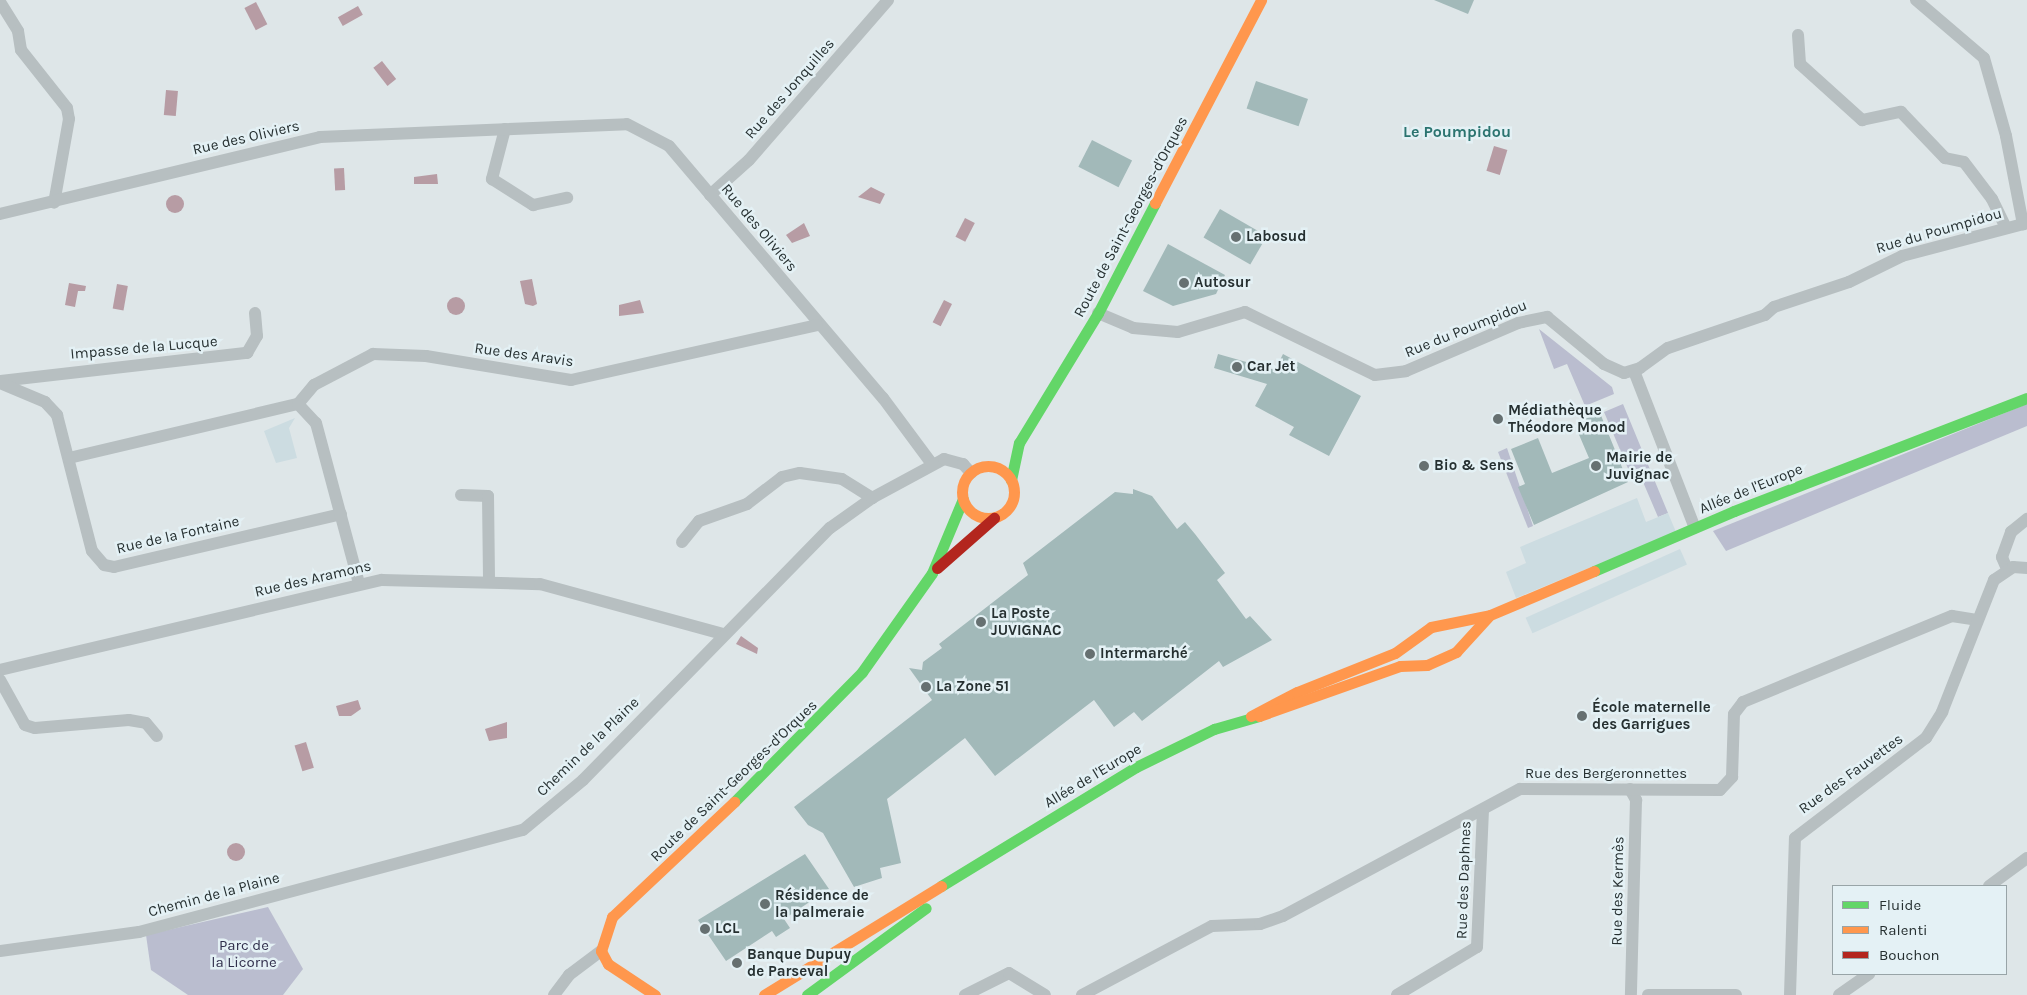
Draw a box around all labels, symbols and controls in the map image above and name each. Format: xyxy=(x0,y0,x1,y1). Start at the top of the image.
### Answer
street label: Rue des Jonquilles xyxy=(741,35,839,143)
street label: Route de Saint-Georges-d'Orques xyxy=(1070,114,1192,320)
street label: Rue des Oliviers xyxy=(191,117,301,159)
district label: Le Poumpidou xyxy=(1403,122,1511,142)
street label: Rue des Oliviers xyxy=(717,180,801,276)
street label: Rue du Poumpidou xyxy=(1874,204,2004,258)
place label: Labosud xyxy=(1246,228,1306,246)
marker: Labosud xyxy=(1230,231,1242,243)
place label: Autosur xyxy=(1194,274,1250,292)
marker: Autosur xyxy=(1178,277,1190,289)
street label: Rue du Poumpidou xyxy=(1402,296,1530,362)
street label: Impasse de la Lucque xyxy=(70,333,218,363)
street label: Rue des Aravis xyxy=(473,339,575,371)
place label: Car Jet xyxy=(1247,358,1295,376)
marker: Car Jet xyxy=(1231,361,1243,373)
place label: Médiathèque Théodore Monod xyxy=(1508,401,1626,436)
marker: Médiathèque Théodore Monod xyxy=(1492,413,1504,425)
place label: Mairie de Juvignac xyxy=(1606,448,1673,483)
place label: Bio & Sens xyxy=(1434,457,1514,475)
marker: Bio & Sens xyxy=(1418,460,1430,472)
marker: Mairie de Juvignac xyxy=(1590,460,1602,472)
street label: Allée de l'Europe xyxy=(1697,460,1805,518)
street label: Rue de la Fontaine xyxy=(115,512,241,558)
street label: Rue des Aramons xyxy=(253,557,373,601)
place label: La Poste JUVIGNAC xyxy=(991,604,1061,639)
marker: La Poste JUVIGNAC xyxy=(975,616,987,628)
place label: Intermarché xyxy=(1100,645,1188,663)
marker: Intermarché xyxy=(1084,648,1096,660)
place label: La Zone 51 xyxy=(936,678,1009,696)
marker: La Zone 51 xyxy=(920,681,932,693)
street label: Chemin de la Plaine xyxy=(533,694,643,800)
street label: Route de Saint-Georges-d'Orques xyxy=(647,696,821,866)
place label: École maternelle des Garrigues xyxy=(1592,698,1711,733)
marker: École maternelle des Garrigues xyxy=(1576,710,1588,722)
street label: Rue des Fauvettes xyxy=(1795,730,1907,818)
street label: Allée de l'Europe xyxy=(1041,740,1145,812)
street label: Rue des Bergeronnettes xyxy=(1525,765,1687,783)
street label: Rue des Daphnes xyxy=(1453,821,1475,939)
street label: Rue des Kermès xyxy=(1608,836,1628,946)
street label: Chemin de la Plaine xyxy=(146,869,282,921)
legend xyxy=(1832,885,2007,975)
place label: Résidence de la palmeraie xyxy=(775,886,869,921)
text: Fluide xyxy=(1879,896,1921,914)
marker: Résidence de la palmeraie xyxy=(759,898,771,910)
place label: LCL xyxy=(715,920,739,938)
text: Ralenti xyxy=(1879,921,1928,939)
marker: LCL xyxy=(699,923,711,935)
park label: Parc de la Licorne xyxy=(211,936,277,971)
place label: Banque Dupuy de Parseval xyxy=(747,945,851,980)
text: Bouchon xyxy=(1879,946,1940,964)
marker: Banque Dupuy de Parseval xyxy=(731,957,743,969)

